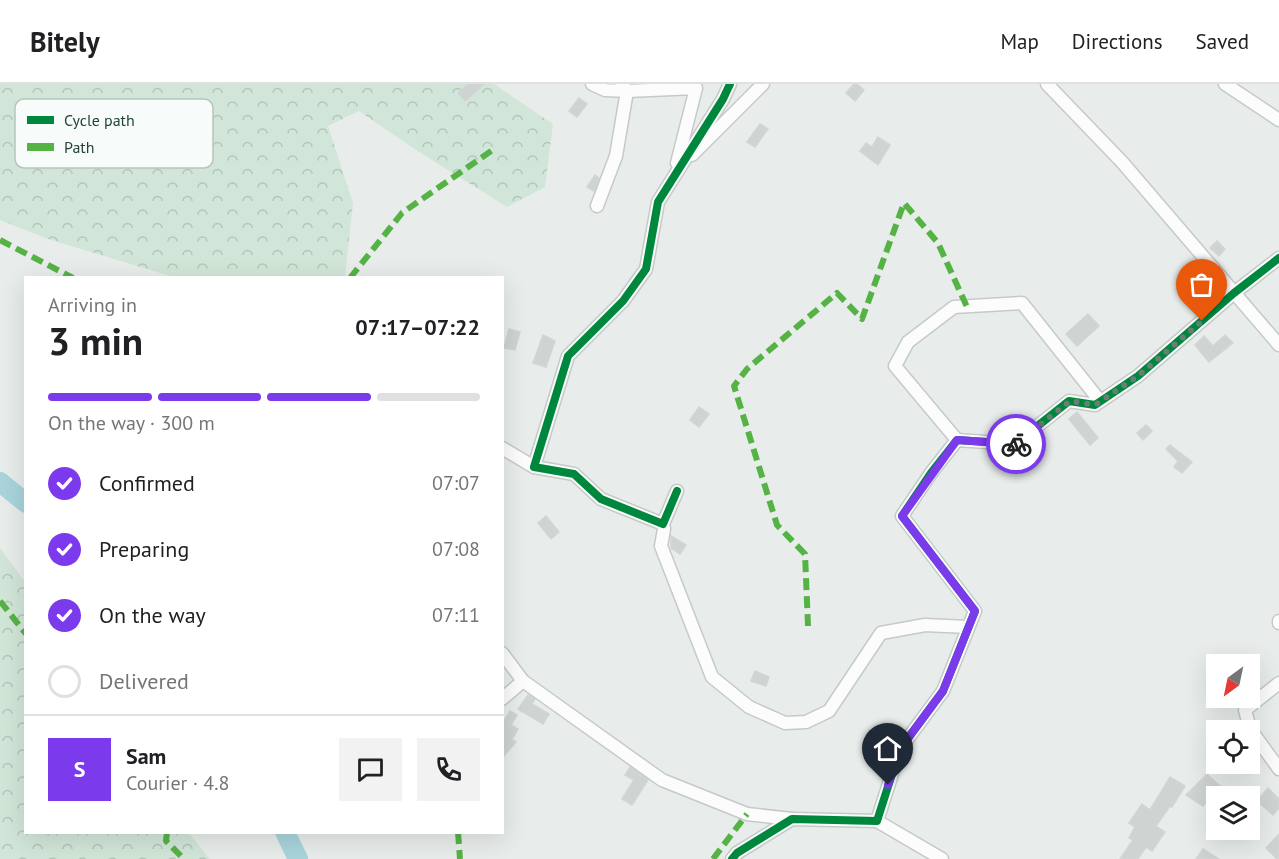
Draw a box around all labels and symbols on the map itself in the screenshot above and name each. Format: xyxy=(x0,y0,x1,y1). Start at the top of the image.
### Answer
legend xyxy=(15,99,213,168)
text: Cycle path xyxy=(64,110,135,130)
text: Path xyxy=(64,137,95,157)
pin xyxy=(1176,259,1227,321)
courier xyxy=(986,414,1046,474)
north arrow xyxy=(1206,654,1260,708)
pin xyxy=(862,723,913,785)

